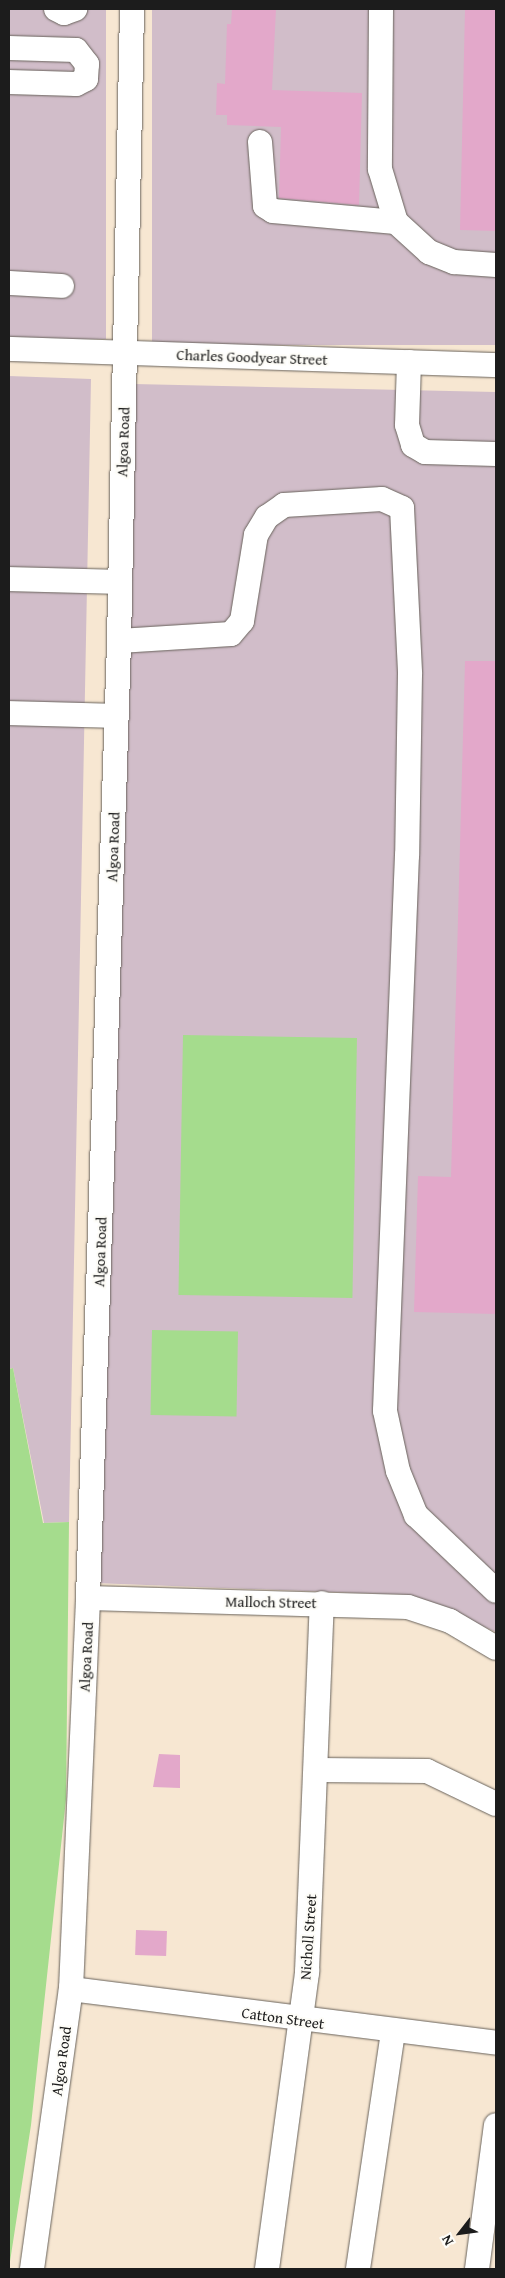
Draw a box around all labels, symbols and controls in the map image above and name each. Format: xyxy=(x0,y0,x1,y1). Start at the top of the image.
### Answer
street label: Charles Goodyear Street xyxy=(176,345,328,369)
street label: Algoa Road xyxy=(113,407,133,477)
street label: Algoa Road xyxy=(103,812,123,882)
street label: Algoa Road xyxy=(90,1217,110,1287)
street label: Malloch Street xyxy=(225,1592,317,1612)
street label: Algoa Road xyxy=(75,1621,97,1693)
street label: Nicholl Street xyxy=(296,1893,320,1981)
street label: Catton Street xyxy=(241,2003,325,2033)
street label: Algoa Road xyxy=(47,2025,75,2097)
north arrow xyxy=(435,2208,485,2258)
text: N xyxy=(436,2231,458,2250)

